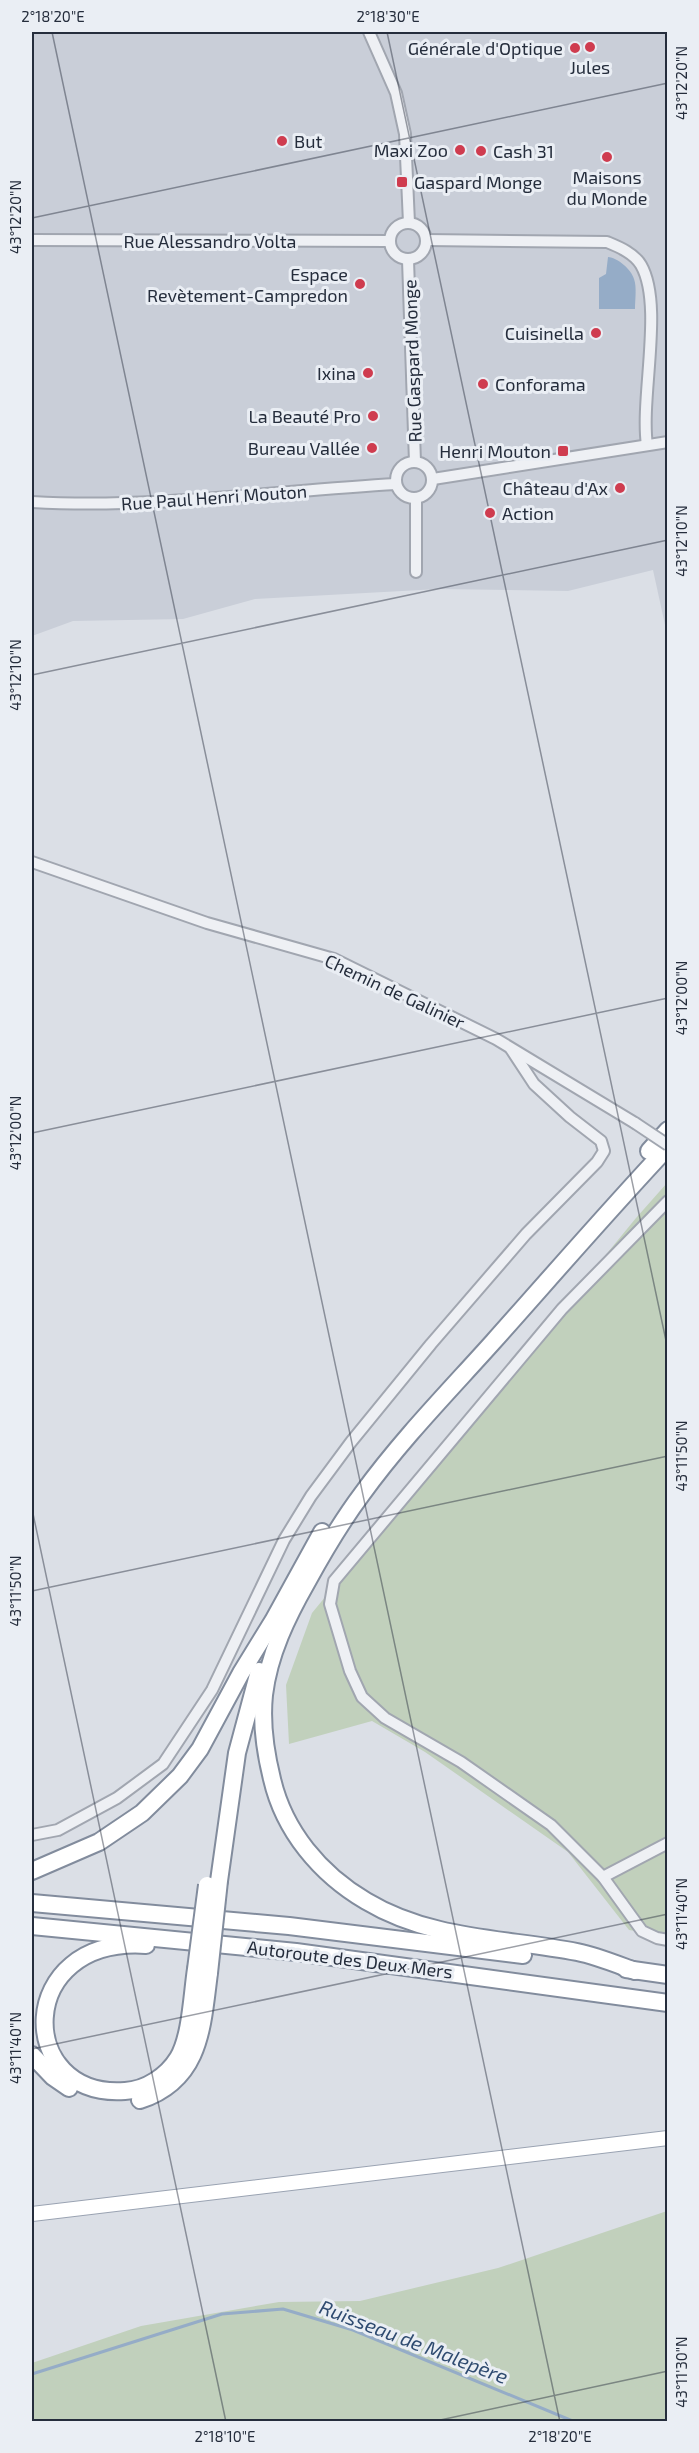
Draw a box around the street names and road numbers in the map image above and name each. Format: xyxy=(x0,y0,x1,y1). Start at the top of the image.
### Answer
street label: Rue Alessandro Volta xyxy=(123,230,297,252)
street label: Rue Gaspard Monge xyxy=(398,279,426,443)
street label: Rue Paul Henri Mouton xyxy=(120,480,308,514)
street label: Chemin de Galinier xyxy=(322,949,468,1033)
street label: Autoroute des Deux Mers xyxy=(246,1935,454,1983)

